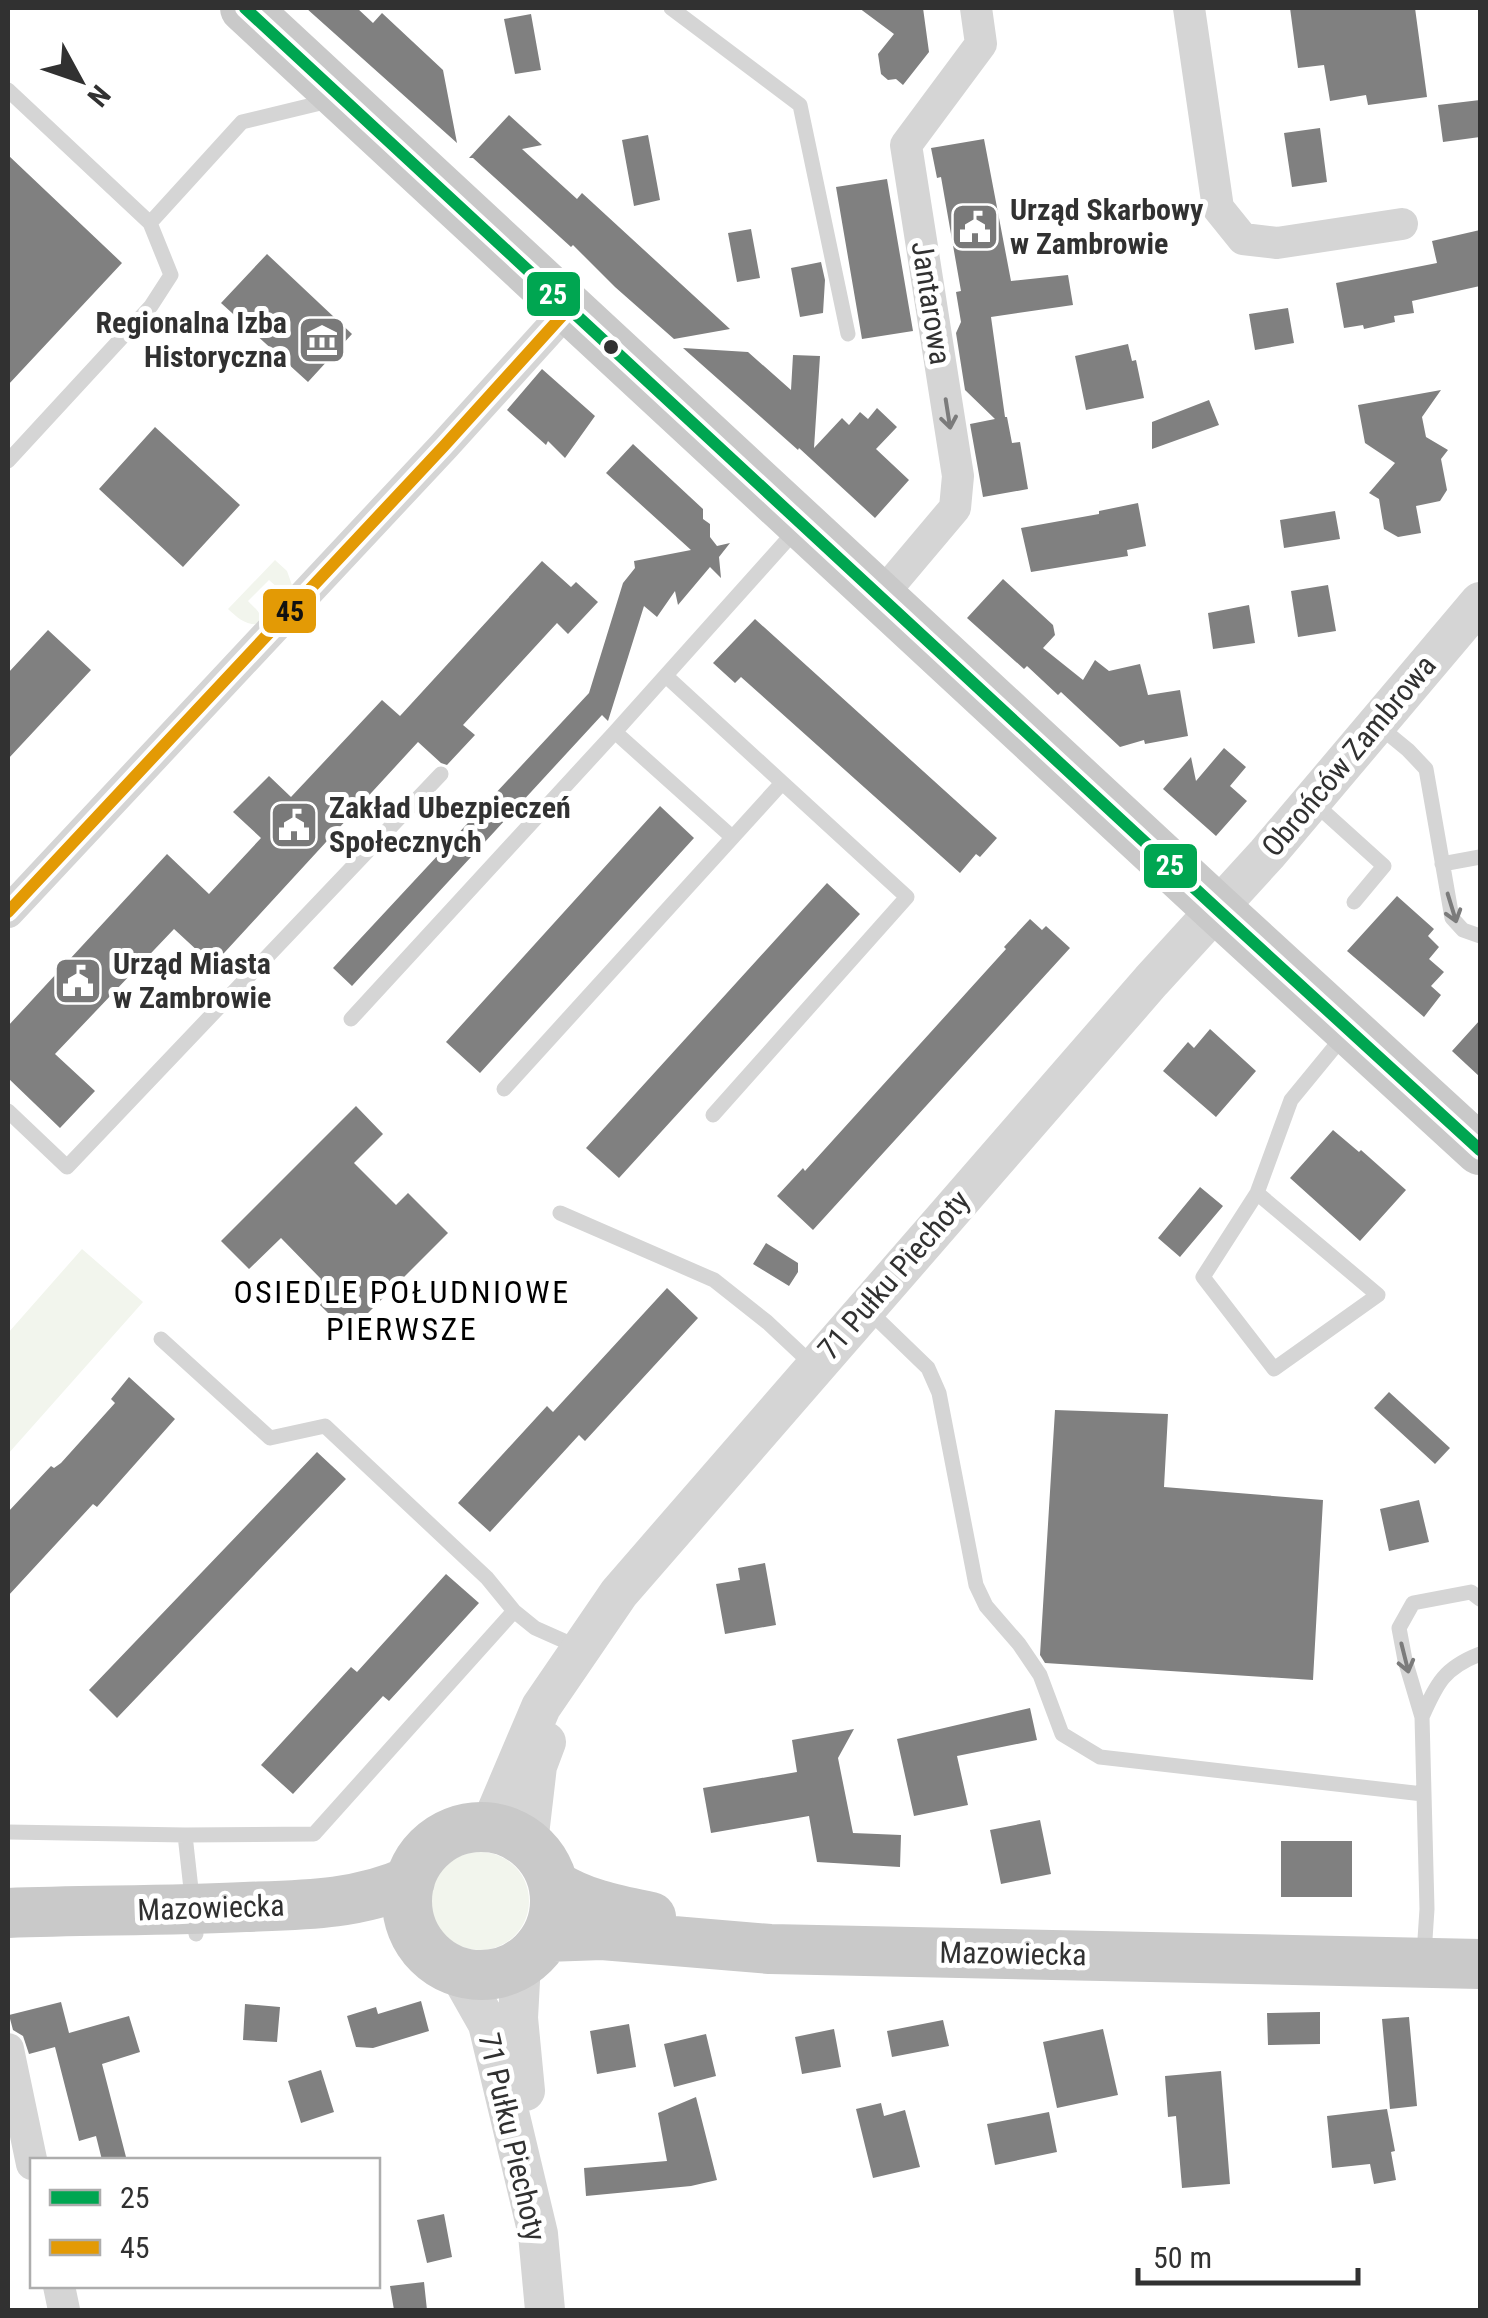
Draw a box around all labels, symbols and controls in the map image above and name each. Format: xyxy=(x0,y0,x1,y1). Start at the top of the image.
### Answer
north arrow xyxy=(30,30,130,130)
text: N xyxy=(81,79,117,113)
place label: Urząd Skarbowy w Zambrowie xyxy=(1010,192,1204,261)
public building icon: Urząd Skarbowy w Zambrowie xyxy=(949,201,1001,253)
street label: Jantarowa xyxy=(904,239,959,367)
line badge: 25 xyxy=(525,270,582,318)
text: 25 xyxy=(539,278,567,311)
place label: Regionalna Izba Historyczna xyxy=(96,305,287,374)
museum icon: Regionalna Izba Historyczna xyxy=(296,314,348,366)
unlabelled marker xyxy=(601,337,621,357)
one-way arrow xyxy=(939,398,958,430)
line badge: 45 xyxy=(261,587,318,635)
text: 45 xyxy=(276,595,304,628)
street label: Obrońców Zambrowa xyxy=(1254,648,1443,863)
place label: Zakład Ubezpieczeń Społecznych xyxy=(329,790,571,859)
public building icon: Zakład Ubezpieczeń Społecznych xyxy=(268,799,320,851)
line badge: 25 xyxy=(1142,842,1199,890)
text: 25 xyxy=(1156,849,1184,882)
one-way arrow xyxy=(1444,891,1462,923)
place label: Urząd Miasta w Zambrowie xyxy=(113,946,271,1015)
public building icon: Urząd Miasta w Zambrowie xyxy=(52,955,104,1007)
street label: 71 Pułku Piechoty xyxy=(811,1183,977,1366)
district label: OSIEDLE POŁUDNIOWE PIERWSZE xyxy=(233,1273,571,1348)
one-way arrow xyxy=(1397,1641,1415,1673)
street label: Mazowiecka xyxy=(137,1887,285,1928)
street label: Mazowiecka xyxy=(939,1935,1087,1972)
street label: 71 Pułku Piechoty xyxy=(472,2029,553,2244)
legend xyxy=(30,2158,380,2288)
text: 25 xyxy=(120,2180,150,2215)
scale bar xyxy=(1138,2223,1358,2285)
text: 45 xyxy=(120,2230,150,2265)
text: 50 m xyxy=(1153,2240,1212,2275)

